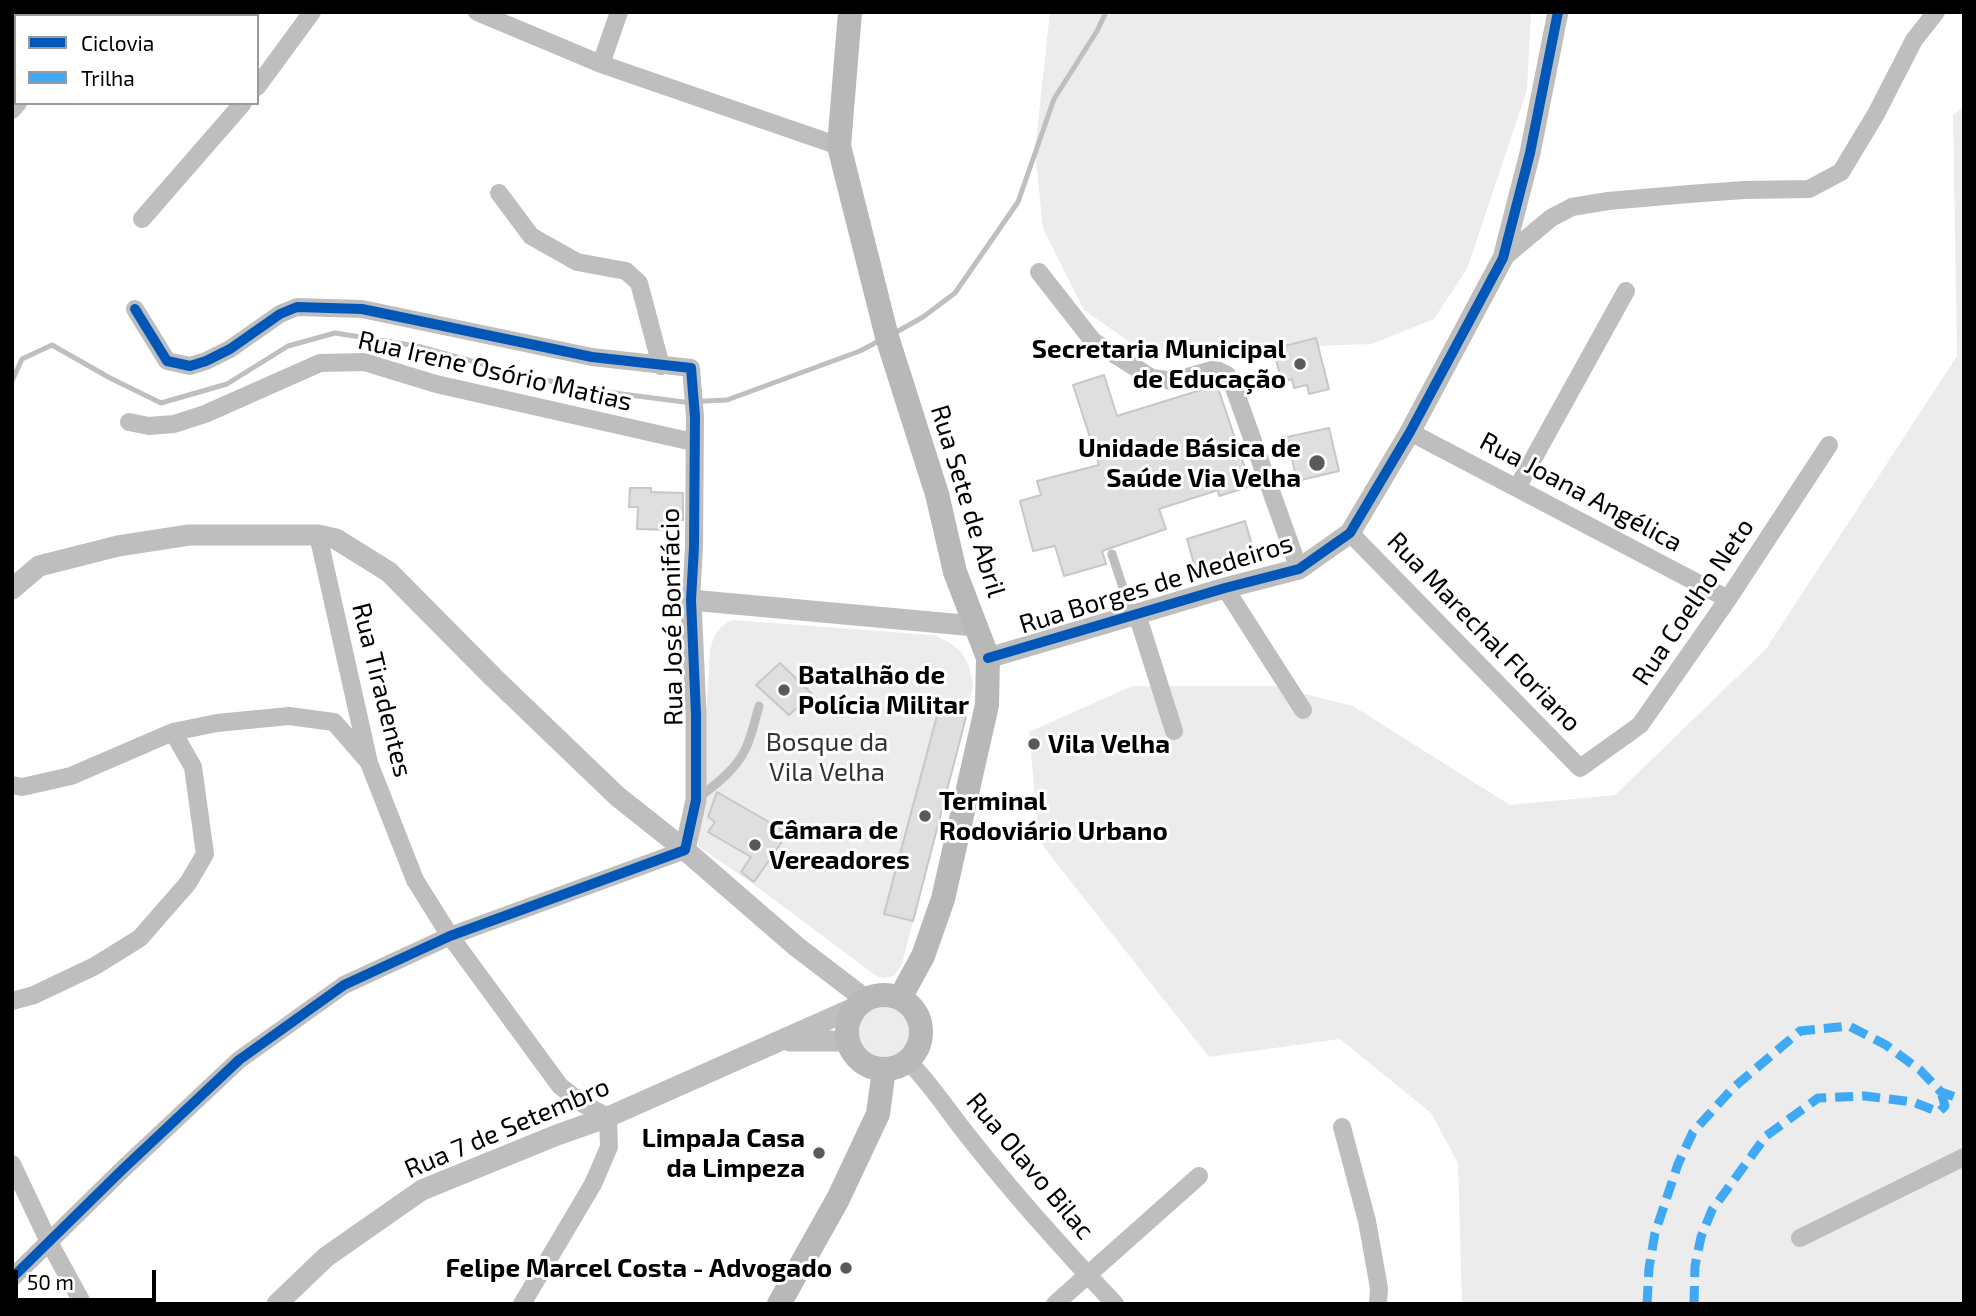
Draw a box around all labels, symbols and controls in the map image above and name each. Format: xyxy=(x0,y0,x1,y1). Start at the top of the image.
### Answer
legend xyxy=(14,14,259,105)
text: Ciclovia xyxy=(81,30,154,55)
text: Trilha xyxy=(81,65,135,90)
street label: Rua Irene Osório Matias xyxy=(355,324,635,418)
place label: Secretaria Municipal de Educação xyxy=(1032,333,1286,394)
marker: Secretaria Municipal de Educação xyxy=(1292,356,1308,372)
street label: Rua Sete de Abril xyxy=(924,401,1012,601)
street label: Rua Joana Angélica xyxy=(1474,425,1688,559)
place label: Unidade Básica de Saúde Via Velha xyxy=(1078,432,1301,494)
marker: Unidade Básica de Saúde Via Velha xyxy=(1307,453,1327,473)
street label: Rua José Bonifácio xyxy=(654,508,690,726)
street label: Rua Coelho Neto xyxy=(1626,512,1760,692)
street label: Rua Marechal Floriano xyxy=(1381,526,1587,738)
street label: Rua Borges de Medeiros xyxy=(1015,528,1297,640)
street label: Rua Tiradentes xyxy=(345,600,419,780)
place label: Batalhão de Polícia Militar xyxy=(798,659,969,720)
marker: Batalhão de Polícia Militar xyxy=(776,682,792,698)
park label: Bosque da Vila Velha xyxy=(766,726,888,788)
place label: Vila Velha xyxy=(1048,728,1170,760)
marker: Vila Velha xyxy=(1026,736,1042,752)
place label: Terminal Rodoviário Urbano xyxy=(939,785,1168,846)
marker: Terminal Rodoviário Urbano xyxy=(917,808,933,824)
place label: Câmara de Vereadores xyxy=(769,814,910,876)
marker: Câmara de Vereadores xyxy=(747,837,763,853)
street label: Rua 7 de Setembro xyxy=(400,1071,614,1185)
street label: Rua Olavo Bilac xyxy=(960,1086,1100,1246)
place label: LimpaJa Casa da Limpeza xyxy=(642,1122,805,1184)
marker: LimpaJa Casa da Limpeza xyxy=(811,1145,827,1161)
place label: Felipe Marcel Costa - Advogado xyxy=(445,1252,832,1284)
scale bar xyxy=(18,1256,159,1300)
marker: Felipe Marcel Costa - Advogado xyxy=(838,1260,854,1276)
text: 50 m xyxy=(27,1269,74,1294)

